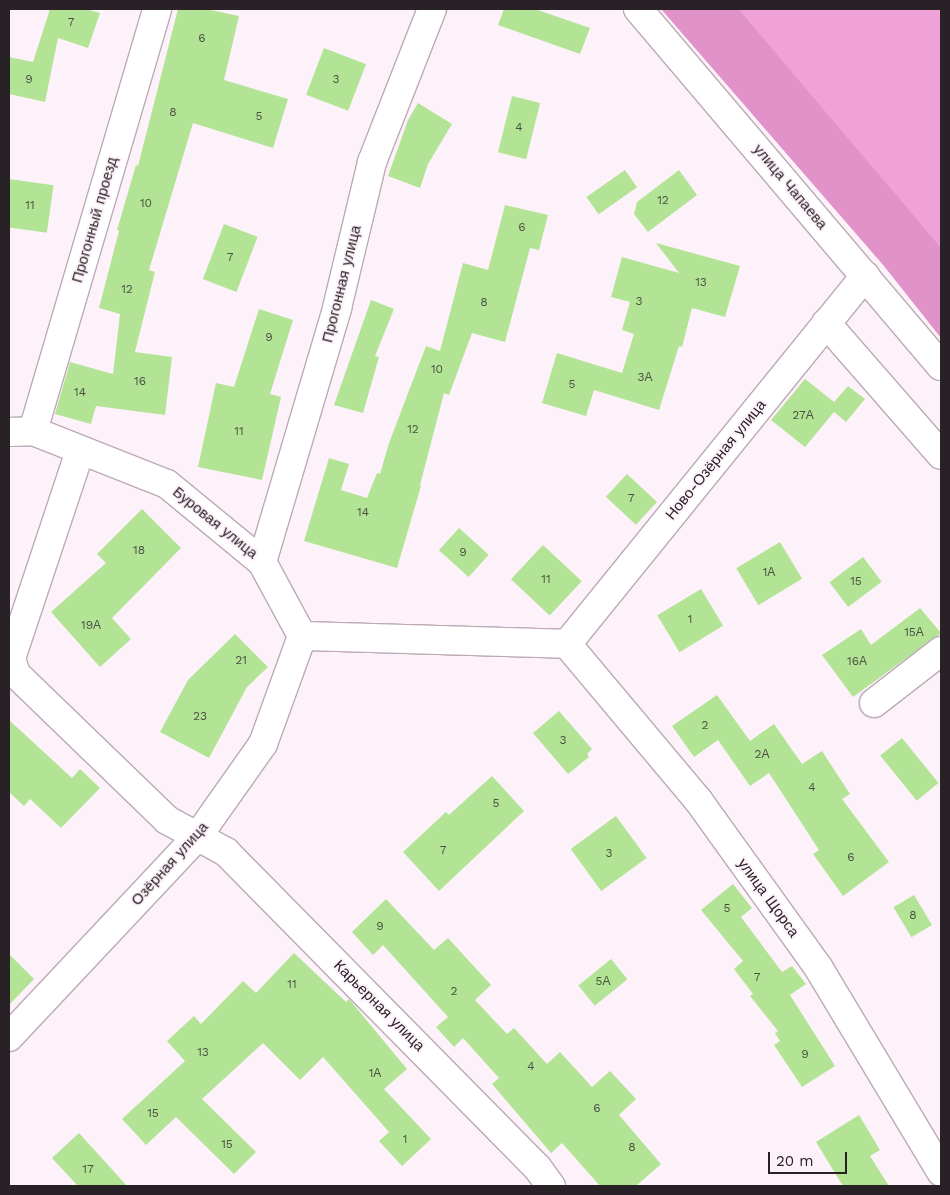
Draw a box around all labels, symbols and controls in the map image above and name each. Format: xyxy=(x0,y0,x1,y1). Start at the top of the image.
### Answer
house number: 7 xyxy=(68,16,74,30)
house number: 6 xyxy=(198,32,206,46)
house number: 9 xyxy=(25,73,33,87)
house number: 3 xyxy=(333,73,339,87)
house number: 8 xyxy=(169,106,177,120)
house number: 5 xyxy=(256,110,262,124)
house number: 4 xyxy=(515,121,523,135)
street label: улица Чапаева xyxy=(749,141,831,233)
street label: Прогонный проезд xyxy=(68,155,122,285)
house number: 12 xyxy=(657,194,669,208)
house number: 10 xyxy=(140,197,152,211)
house number: 11 xyxy=(25,199,35,213)
house number: 6 xyxy=(518,221,526,235)
street label: Прогонная улица xyxy=(319,223,365,345)
house number: 7 xyxy=(227,251,233,265)
house number: 13 xyxy=(695,276,707,290)
house number: 12 xyxy=(121,283,133,297)
house number: 3 xyxy=(636,295,642,309)
house number: 8 xyxy=(480,296,488,310)
house number: 9 xyxy=(265,331,273,345)
house number: 10 xyxy=(431,363,443,377)
house number: 3А xyxy=(638,371,652,385)
house number: 16 xyxy=(134,375,146,389)
house number: 5 xyxy=(569,378,575,392)
house number: 14 xyxy=(74,386,86,400)
street label: Ново-Озёрная улица xyxy=(662,396,770,524)
house number: 27А xyxy=(792,409,814,423)
house number: 12 xyxy=(407,423,419,437)
house number: 11 xyxy=(234,425,244,439)
street label: Буровая улица xyxy=(169,483,261,563)
house number: 7 xyxy=(628,492,634,506)
house number: 14 xyxy=(357,506,369,520)
house number: 18 xyxy=(133,544,145,558)
house number: 9 xyxy=(459,546,467,560)
house number: 1А xyxy=(763,566,775,580)
house number: 11 xyxy=(541,573,551,587)
house number: 15 xyxy=(850,575,862,589)
house number: 1 xyxy=(688,613,692,627)
house number: 19А xyxy=(81,619,101,633)
house number: 15А xyxy=(904,626,924,640)
house number: 21 xyxy=(235,654,247,668)
house number: 16А xyxy=(847,655,867,669)
house number: 23 xyxy=(193,710,207,724)
house number: 2 xyxy=(702,719,708,733)
house number: 3 xyxy=(560,734,566,748)
house number: 2А xyxy=(755,748,769,762)
house number: 4 xyxy=(808,781,816,795)
house number: 5 xyxy=(493,797,499,811)
street label: Озёрная улица xyxy=(128,818,212,910)
house number: 7 xyxy=(440,844,446,858)
house number: 3 xyxy=(606,847,612,861)
house number: 6 xyxy=(847,851,855,865)
street label: улица Щорса xyxy=(733,855,803,941)
house number: 5 xyxy=(724,902,730,916)
house number: 8 xyxy=(909,909,917,923)
house number: 9 xyxy=(376,920,384,934)
street label: Карьерная улица xyxy=(330,957,428,1055)
house number: 7 xyxy=(754,971,760,985)
house number: 5А xyxy=(596,975,610,989)
house number: 11 xyxy=(287,978,297,992)
house number: 2 xyxy=(451,985,457,999)
house number: 13 xyxy=(197,1046,209,1060)
house number: 9 xyxy=(801,1048,809,1062)
house number: 4 xyxy=(527,1060,535,1074)
house number: 1А xyxy=(369,1067,381,1081)
house number: 6 xyxy=(593,1102,601,1116)
house number: 15 xyxy=(147,1107,159,1121)
house number: 1 xyxy=(403,1133,407,1147)
house number: 15 xyxy=(221,1138,233,1152)
house number: 8 xyxy=(628,1141,636,1155)
scale bar xyxy=(770,1142,849,1174)
text: 20 m xyxy=(776,1152,814,1170)
house number: 17 xyxy=(82,1163,94,1177)

